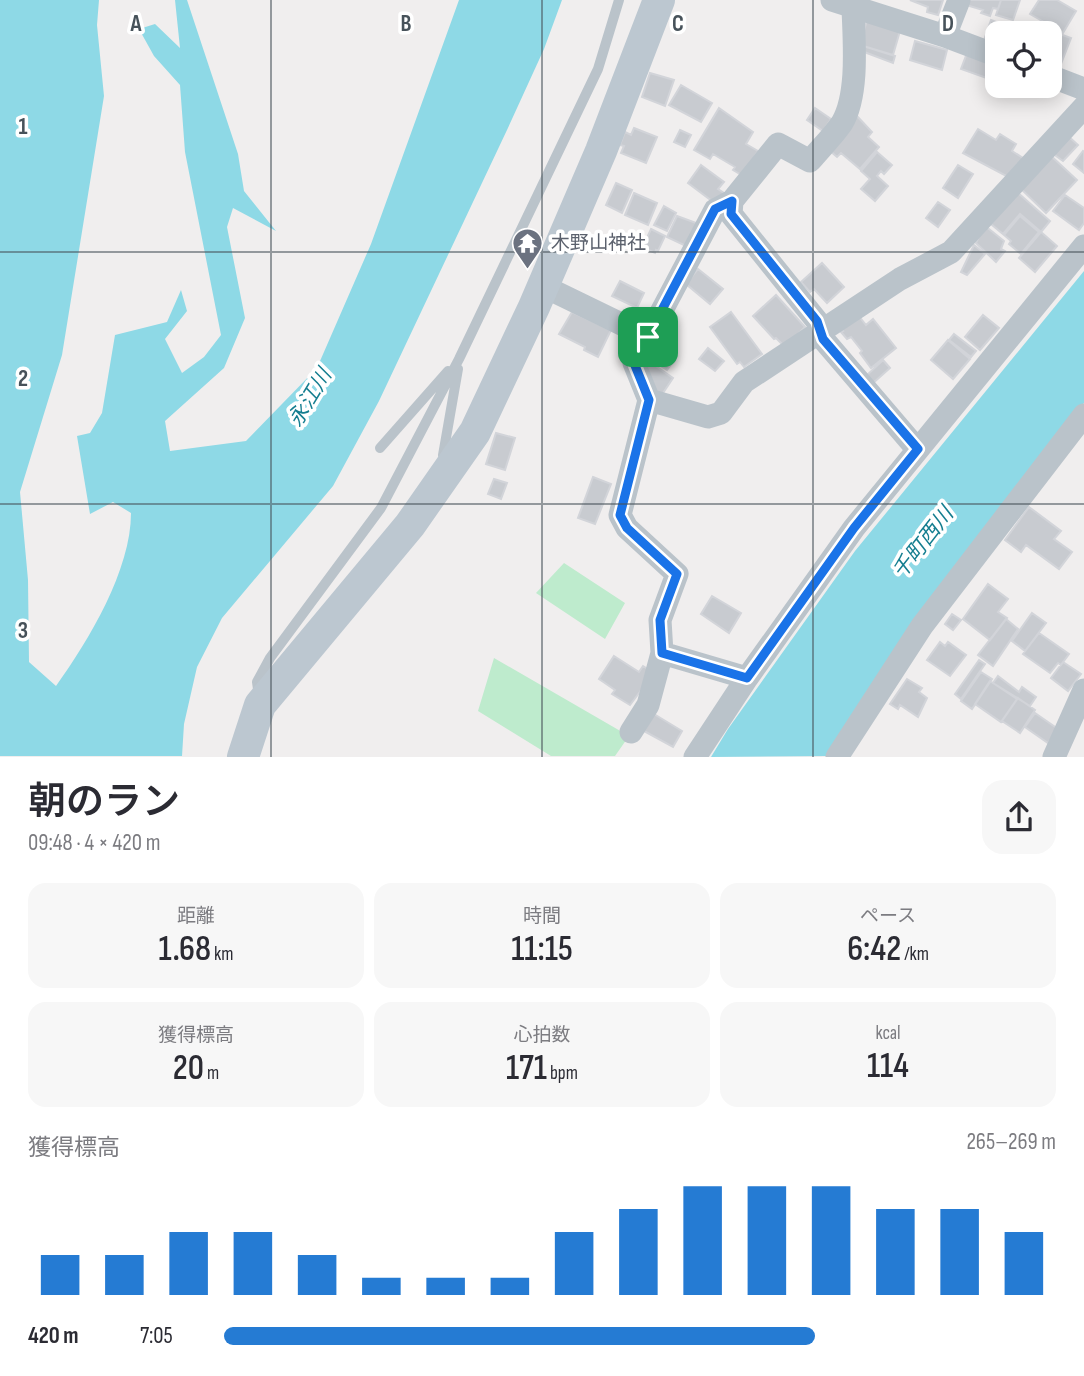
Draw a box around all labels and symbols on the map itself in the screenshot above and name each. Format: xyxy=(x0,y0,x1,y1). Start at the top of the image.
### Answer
text: A xyxy=(130,10,143,38)
text: B xyxy=(401,10,412,38)
text: C xyxy=(672,10,684,38)
text: D xyxy=(942,10,954,38)
text: 1 xyxy=(18,113,28,141)
temple icon: 木野山神社 xyxy=(511,226,545,270)
place label: 木野山神社 xyxy=(551,232,646,255)
pin xyxy=(618,307,678,367)
water label: 永江川 xyxy=(283,363,338,431)
text: 2 xyxy=(18,365,28,393)
water label: 千町西川 xyxy=(887,501,960,584)
text: 3 xyxy=(18,617,28,645)

